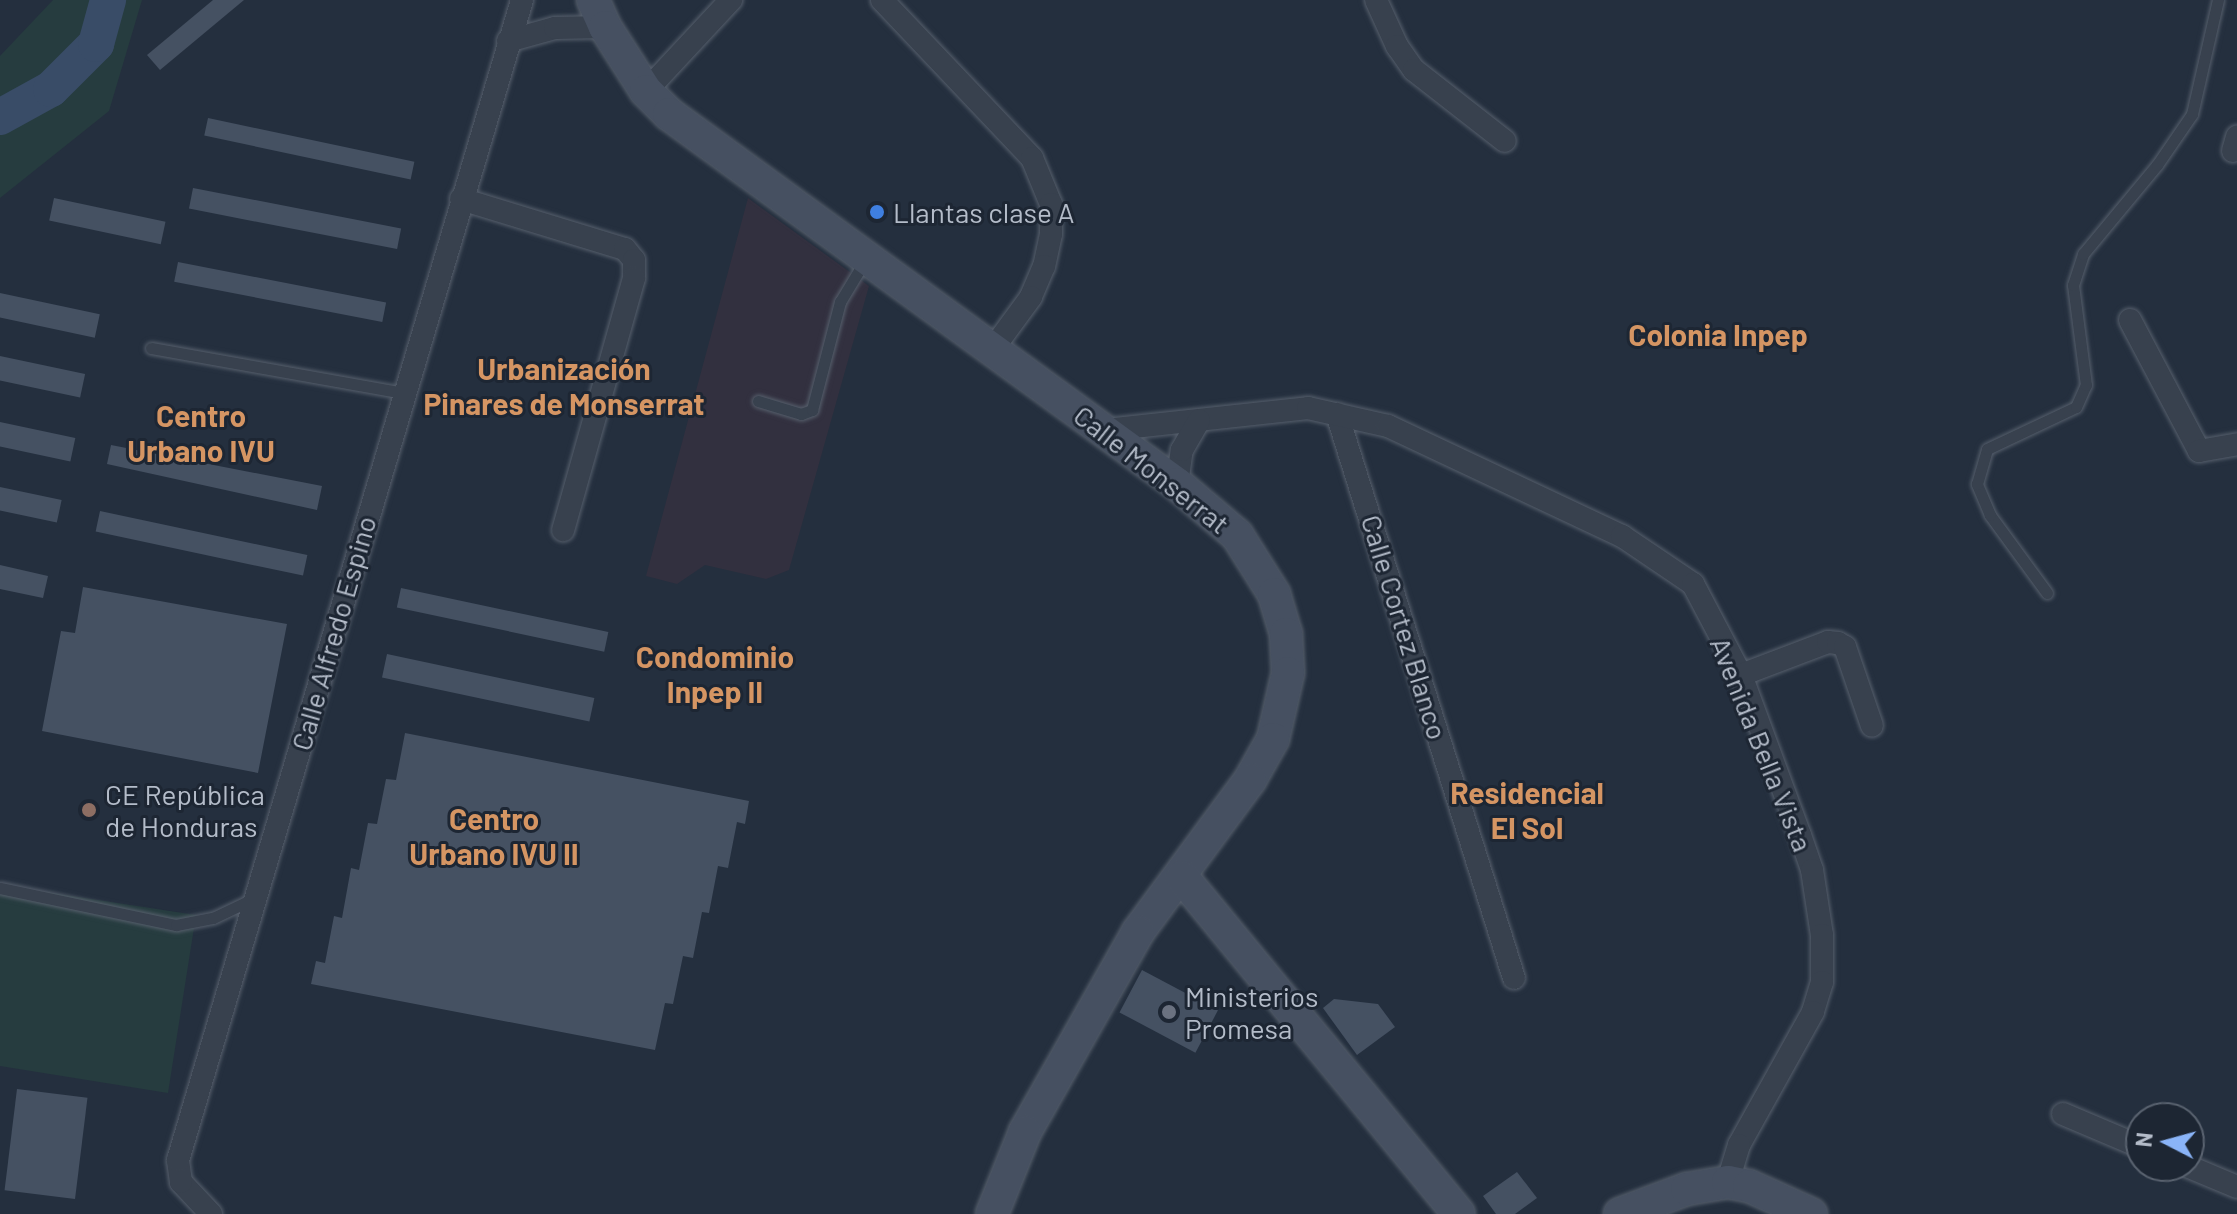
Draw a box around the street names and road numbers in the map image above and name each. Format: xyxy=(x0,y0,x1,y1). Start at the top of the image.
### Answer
street label: Calle Monserrat xyxy=(1068,398,1236,540)
street label: Calle Cortez Blanco xyxy=(1355,511,1455,743)
street label: Calle Alfredo Espino xyxy=(283,512,383,754)
street label: Avenida Bella Vista xyxy=(1704,632,1820,856)

